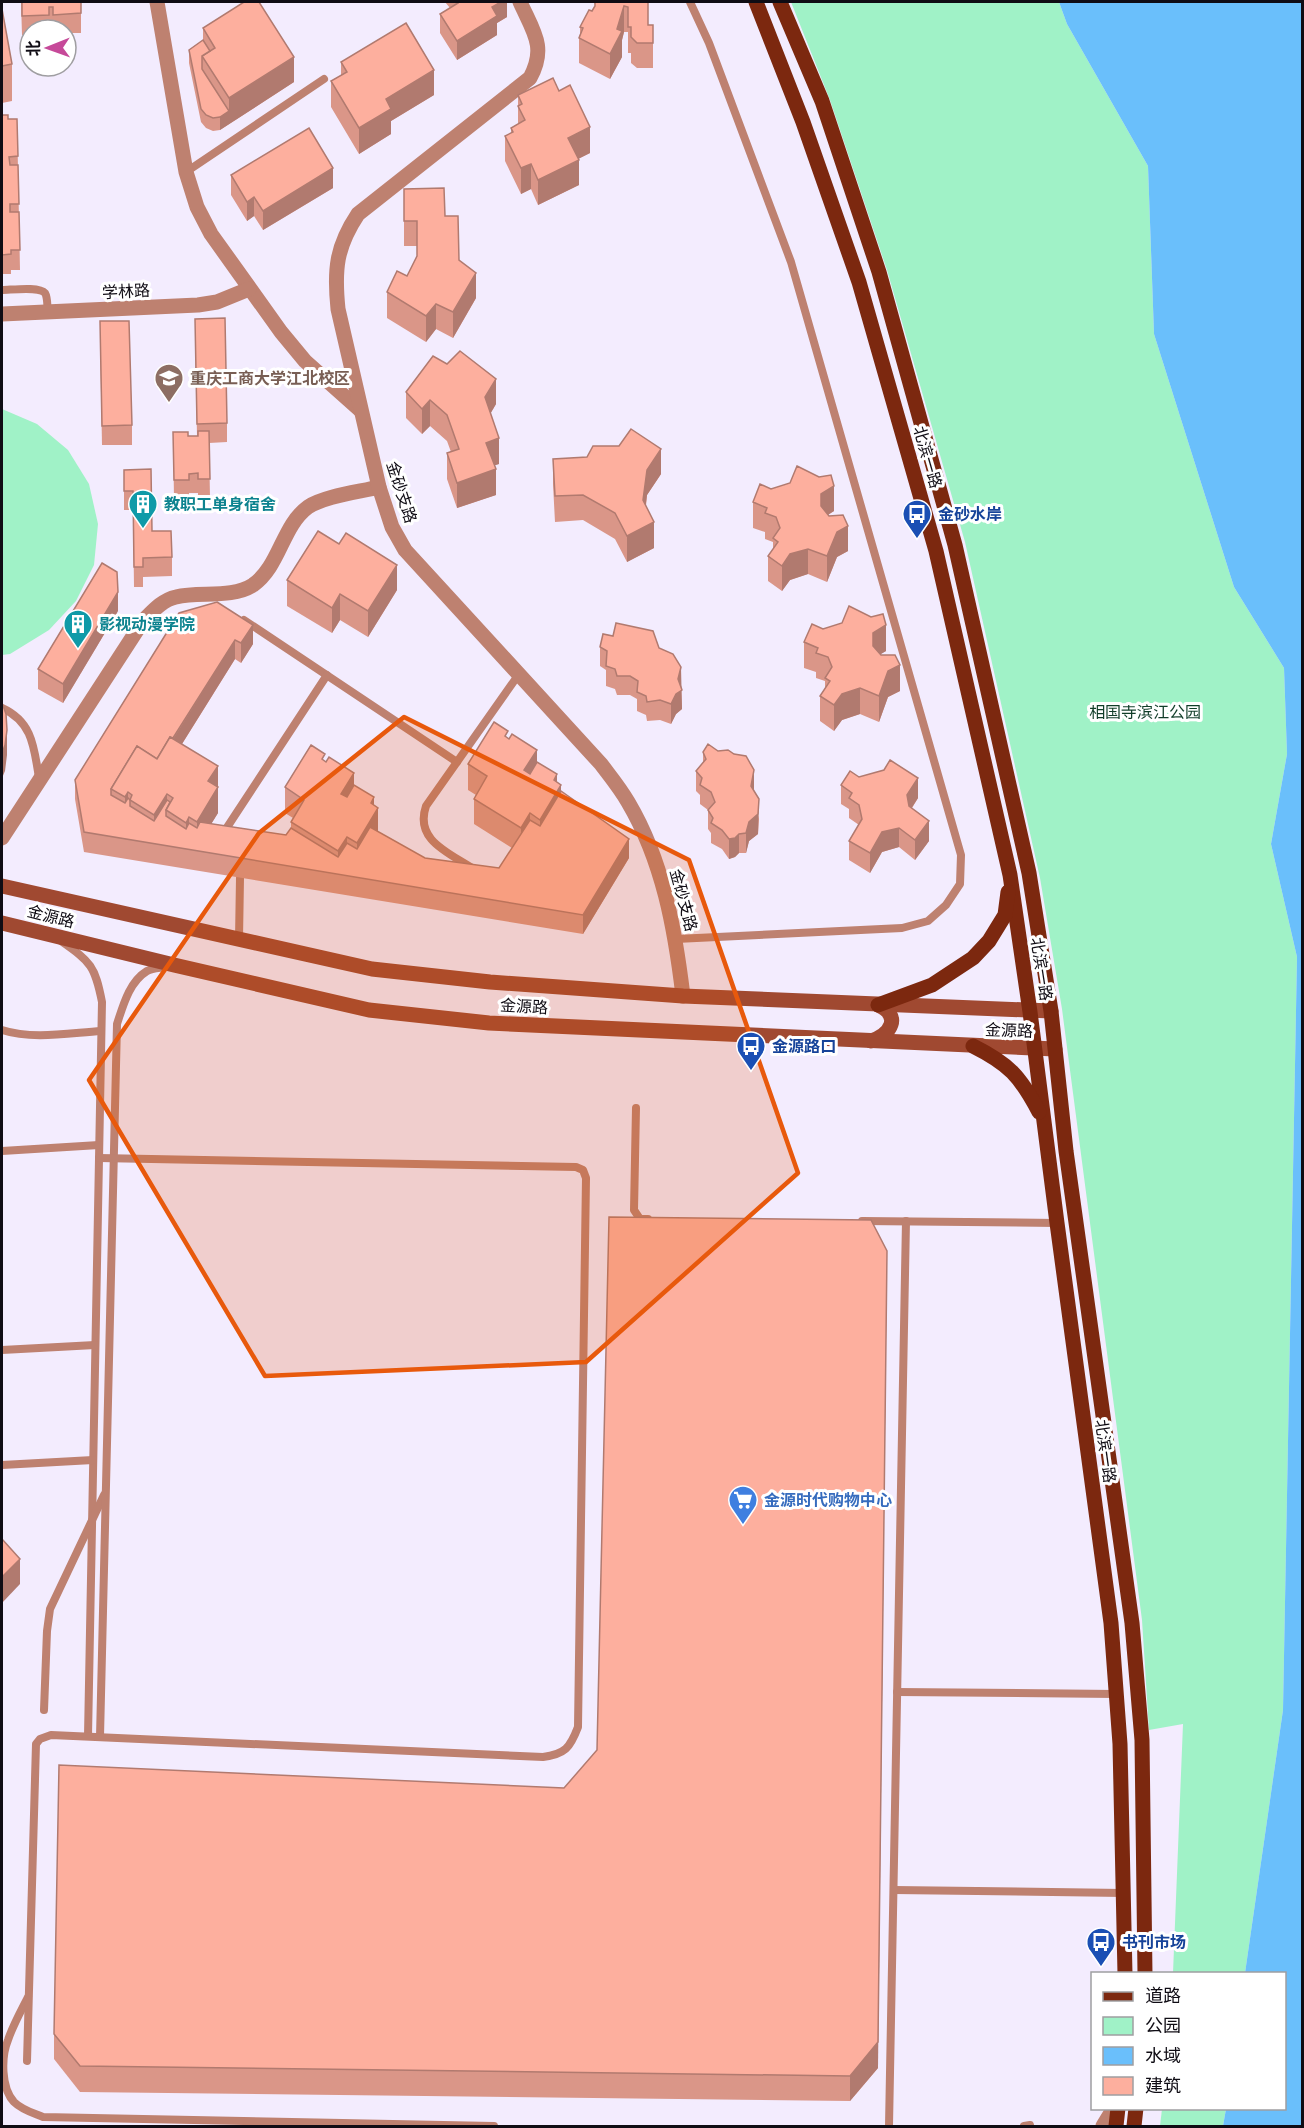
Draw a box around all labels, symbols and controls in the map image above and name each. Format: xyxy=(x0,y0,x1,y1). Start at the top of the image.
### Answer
north arrow xyxy=(18,18,78,78)
text: 北 xyxy=(23,40,42,56)
street label: 学林路 xyxy=(102,280,150,301)
school or university icon: 重庆工商大学江北校区 xyxy=(153,362,185,404)
place label: 重庆工商大学江北校区 xyxy=(190,368,350,387)
street label: 北滨一路 xyxy=(911,423,946,490)
street label: 金砂支路 xyxy=(384,458,421,525)
building icon: 教职工单身宿舍 xyxy=(127,488,159,530)
place label: 教职工单身宿舍 xyxy=(164,494,276,513)
bus stop icon: 金砂水岸 xyxy=(901,498,933,540)
place label: 金砂水岸 xyxy=(938,504,1002,523)
building icon: 影视动漫学院 xyxy=(62,608,94,650)
place label: 影视动漫学院 xyxy=(99,614,195,633)
park label: 相国寺滨江公园 xyxy=(1089,702,1201,721)
street label: 金砂支路 xyxy=(667,866,702,933)
street label: 金源路 xyxy=(26,900,77,931)
street label: 北滨一路 xyxy=(1028,936,1057,1002)
street label: 金源路 xyxy=(500,995,548,1016)
street label: 金源路 xyxy=(985,1019,1033,1040)
bus stop icon: 金源路口 xyxy=(735,1030,767,1072)
place label: 金源路口 xyxy=(772,1036,836,1055)
street label: 北滨一路 xyxy=(1093,1418,1120,1484)
supermarket icon: 金源时代购物中心 xyxy=(727,1484,759,1526)
place label: 金源时代购物中心 xyxy=(764,1490,892,1509)
bus stop icon: 书刊市场 xyxy=(1085,1926,1117,1968)
place label: 书刊市场 xyxy=(1122,1932,1186,1951)
legend xyxy=(1091,1972,1286,2110)
text: 道路 xyxy=(1145,1984,1181,2006)
text: 公园 xyxy=(1145,2014,1181,2036)
text: 水域 xyxy=(1145,2044,1181,2066)
text: 建筑 xyxy=(1145,2074,1181,2096)

